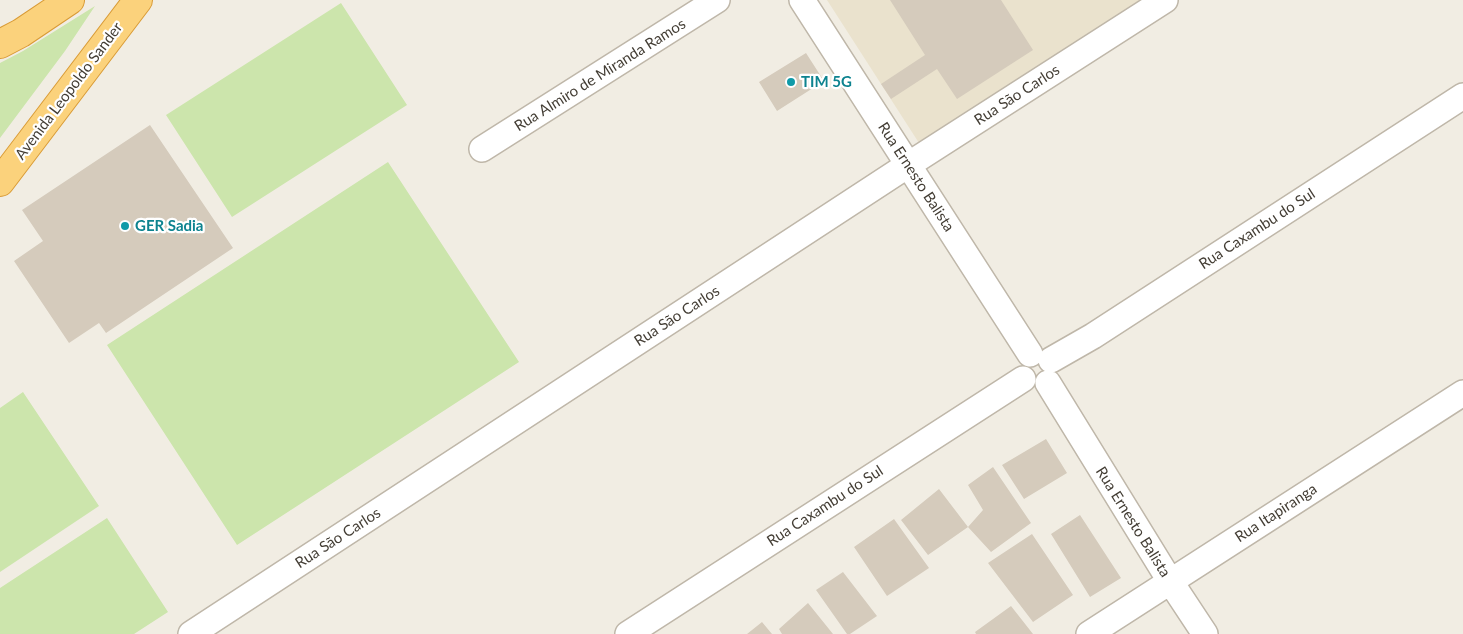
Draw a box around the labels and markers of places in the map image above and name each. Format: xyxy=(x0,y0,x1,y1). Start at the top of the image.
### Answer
place label: TIM 5G xyxy=(801,73,852,91)
marker: TIM 5G xyxy=(785,76,797,88)
place label: GER Sadia xyxy=(135,217,203,235)
marker: GER Sadia xyxy=(119,220,131,232)

